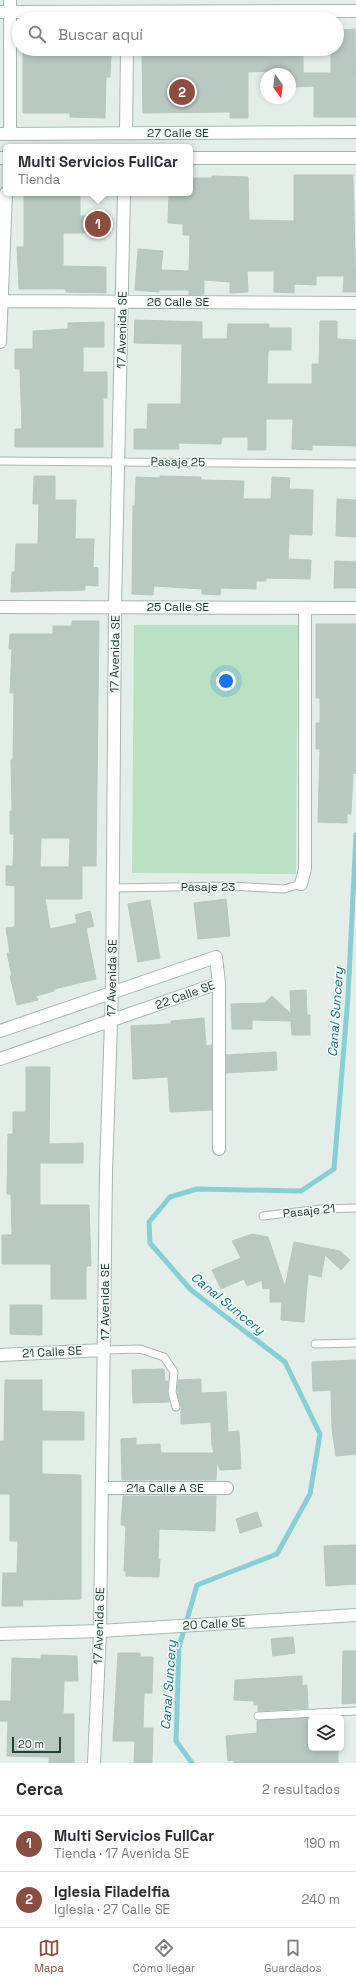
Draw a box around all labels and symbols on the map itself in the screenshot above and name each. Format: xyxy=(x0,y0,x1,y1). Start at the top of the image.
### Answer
north arrow xyxy=(260,68,296,104)
pin: 2 xyxy=(169,77,195,107)
street label: 27 Calle SE xyxy=(147,125,209,141)
pin: 1 xyxy=(85,209,111,239)
street label: 17 Avenida SE xyxy=(113,291,131,369)
street label: 26 Calle SE xyxy=(147,294,209,310)
street label: Pasaje 25 xyxy=(151,454,205,470)
street label: 25 Calle SE xyxy=(147,599,209,615)
street label: 17 Avenida SE xyxy=(106,615,124,693)
your location xyxy=(216,671,236,691)
street label: Pasaje 23 xyxy=(181,879,235,895)
street label: 17 Avenida SE xyxy=(103,939,121,1017)
water label: Canal Suncery xyxy=(324,966,347,1058)
street label: 22 Calle SE xyxy=(153,977,217,1013)
street label: Pasaje 21 xyxy=(282,1200,336,1222)
street label: 17 Avenida SE xyxy=(97,1263,113,1341)
water label: Canal Suncery xyxy=(187,1268,269,1339)
street label: 21 Calle SE xyxy=(22,1342,83,1362)
street label: 21a Calle A SE xyxy=(126,1480,204,1496)
street label: 17 Avenida SE xyxy=(90,1587,108,1665)
street label: 20 Calle SE xyxy=(182,1614,246,1634)
water label: Canal Suncery xyxy=(157,1639,180,1731)
scale bar xyxy=(12,1735,61,1754)

